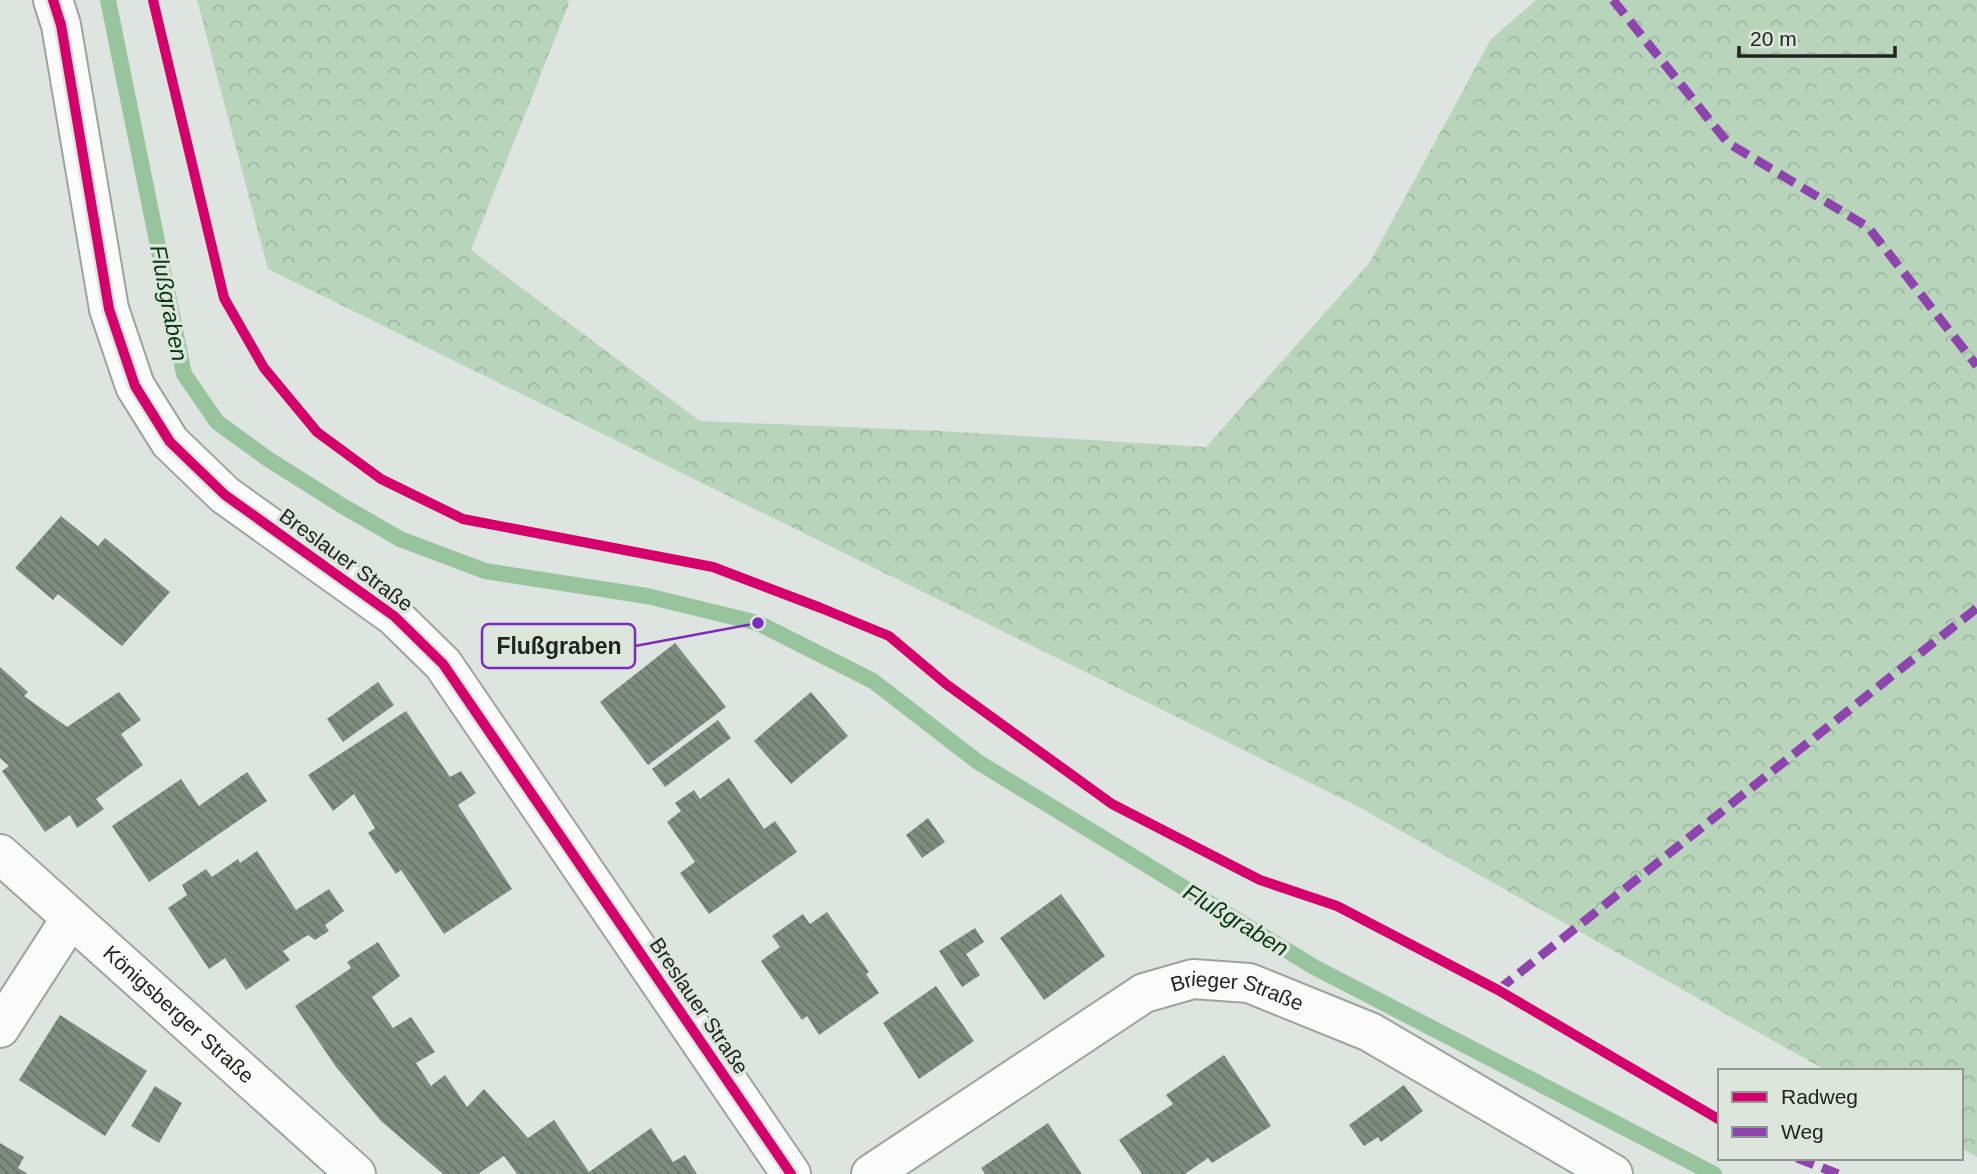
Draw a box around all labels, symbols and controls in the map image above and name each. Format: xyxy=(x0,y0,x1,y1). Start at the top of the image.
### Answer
scale bar xyxy=(1739,14,1895,58)
text: 20 m xyxy=(1750,27,1797,50)
water label: Flußgraben xyxy=(145,243,193,363)
street label: Breslauer Straße xyxy=(275,504,417,616)
callout: Flußgraben xyxy=(482,624,635,668)
text: Flußgraben xyxy=(496,633,622,659)
water label: Flußgraben xyxy=(1179,879,1293,961)
street label: Breslauer Straße xyxy=(645,933,753,1078)
street label: Königsberger Straße xyxy=(99,941,259,1087)
street label: Brieger Straße xyxy=(1168,967,1307,1015)
legend xyxy=(1718,1069,1963,1160)
text: Radweg xyxy=(1781,1085,1858,1108)
text: Weg xyxy=(1781,1120,1824,1143)

